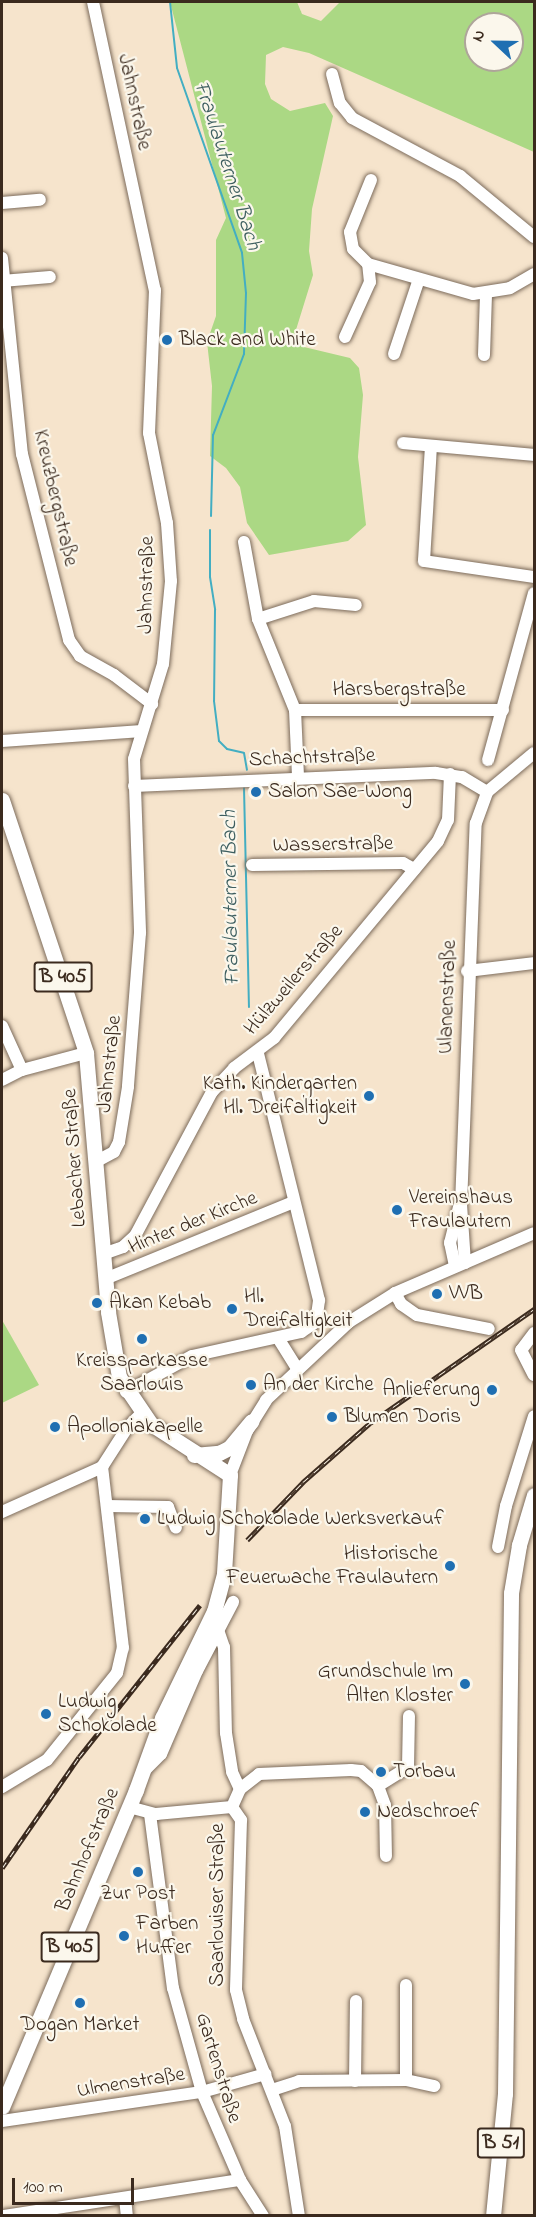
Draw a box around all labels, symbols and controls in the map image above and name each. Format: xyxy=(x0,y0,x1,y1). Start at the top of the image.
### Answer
north arrow xyxy=(464,12,524,72)
text: N xyxy=(466,26,492,46)
street label: Jahnstraße xyxy=(111,51,157,153)
water label: Fraulauterner Bach xyxy=(186,78,266,254)
place label: Black and White xyxy=(179,327,316,353)
marker: Black and White xyxy=(160,333,174,347)
street label: Kreuzbergstraße xyxy=(27,427,83,569)
street label: Jahnstraße xyxy=(134,536,160,634)
street label: Harsbergstraße xyxy=(332,677,466,703)
street label: Schachtstraße xyxy=(248,743,376,773)
place label: Salon Sae-Wong xyxy=(268,779,412,805)
marker: Salon Sae-Wong xyxy=(249,785,263,799)
water label: Fraulauterner Bach xyxy=(217,810,247,986)
street label: Wasserstraße xyxy=(272,831,394,859)
street label: Hülzweilerstraße xyxy=(239,919,349,1041)
street label: Ulanenstraße xyxy=(433,939,463,1055)
road number: B 405 xyxy=(33,960,93,994)
street label: Jahnstraße xyxy=(92,1014,128,1114)
place label: Kath. Kindergarten Hl. Dreifaltigkeit xyxy=(203,1071,357,1121)
street label: Lebacher Straße xyxy=(58,1088,92,1228)
marker: Kath. Kindergarten Hl. Dreifaltigkeit xyxy=(362,1089,376,1103)
place label: Vereinshaus Fraulautern xyxy=(409,1185,513,1235)
street label: Hinter der Kirche xyxy=(125,1186,261,1260)
marker: Vereinshaus Fraulautern xyxy=(390,1203,404,1217)
place label: VVB xyxy=(449,1281,483,1307)
place label: Hl. Dreifaltigkeit xyxy=(244,1284,353,1334)
marker: VVB xyxy=(430,1287,444,1301)
place label: Akan Kebab xyxy=(109,1290,211,1316)
marker: Akan Kebab xyxy=(90,1296,104,1310)
marker: Hl. Dreifaltigkeit xyxy=(225,1302,239,1316)
marker: Kreissparkasse Saarlouis xyxy=(135,1332,149,1346)
place label: Kreissparkasse Saarlouis xyxy=(76,1348,208,1398)
place label: An der Kirche xyxy=(263,1372,374,1398)
place label: Anlieferung xyxy=(383,1377,480,1403)
marker: An der Kirche xyxy=(244,1378,258,1392)
marker: Anlieferung xyxy=(485,1383,499,1397)
place label: Blumen Doris xyxy=(344,1404,461,1430)
marker: Blumen Doris xyxy=(325,1410,339,1424)
place label: Apolloniakapelle xyxy=(67,1414,203,1440)
marker: Apolloniakapelle xyxy=(48,1420,62,1434)
place label: Ludwig Schokolade Werksverkauf xyxy=(157,1506,444,1532)
marker: Ludwig Schokolade Werksverkauf xyxy=(138,1512,152,1526)
place label: Historische Feuerwache Fraulautern xyxy=(226,1541,438,1591)
marker: Historische Feuerwache Fraulautern xyxy=(443,1559,457,1573)
place label: Grundschule Im Alten Kloster xyxy=(318,1659,453,1709)
marker: Grundschule Im Alten Kloster xyxy=(458,1677,472,1691)
place label: Ludwig Schokolade xyxy=(58,1689,157,1739)
marker: Ludwig Schokolade xyxy=(39,1707,53,1721)
place label: Torbau xyxy=(393,1759,456,1785)
marker: Torbau xyxy=(374,1765,388,1779)
street label: Bahnhofstraße xyxy=(51,1784,125,1916)
place label: Nedschroef xyxy=(377,1799,479,1825)
marker: Nedschroef xyxy=(358,1805,372,1819)
street label: Saarlouiser Straße xyxy=(205,1823,231,1987)
marker: Zur Post xyxy=(131,1865,145,1879)
place label: Zur Post xyxy=(100,1881,176,1907)
place label: Farben Huffer xyxy=(136,1911,198,1961)
marker: Farben Huffer xyxy=(117,1929,131,1943)
road number: B 405 xyxy=(40,1930,100,1964)
marker: Dogan Market xyxy=(73,1996,87,2010)
street label: Gartenstraße xyxy=(189,2010,247,2126)
place label: Dogan Market xyxy=(21,2012,139,2038)
street label: Ulmenstraße xyxy=(75,2062,187,2104)
road number: B 51 xyxy=(476,2126,526,2160)
scale bar xyxy=(15,2166,136,2204)
text: 100 m xyxy=(23,2175,63,2201)

